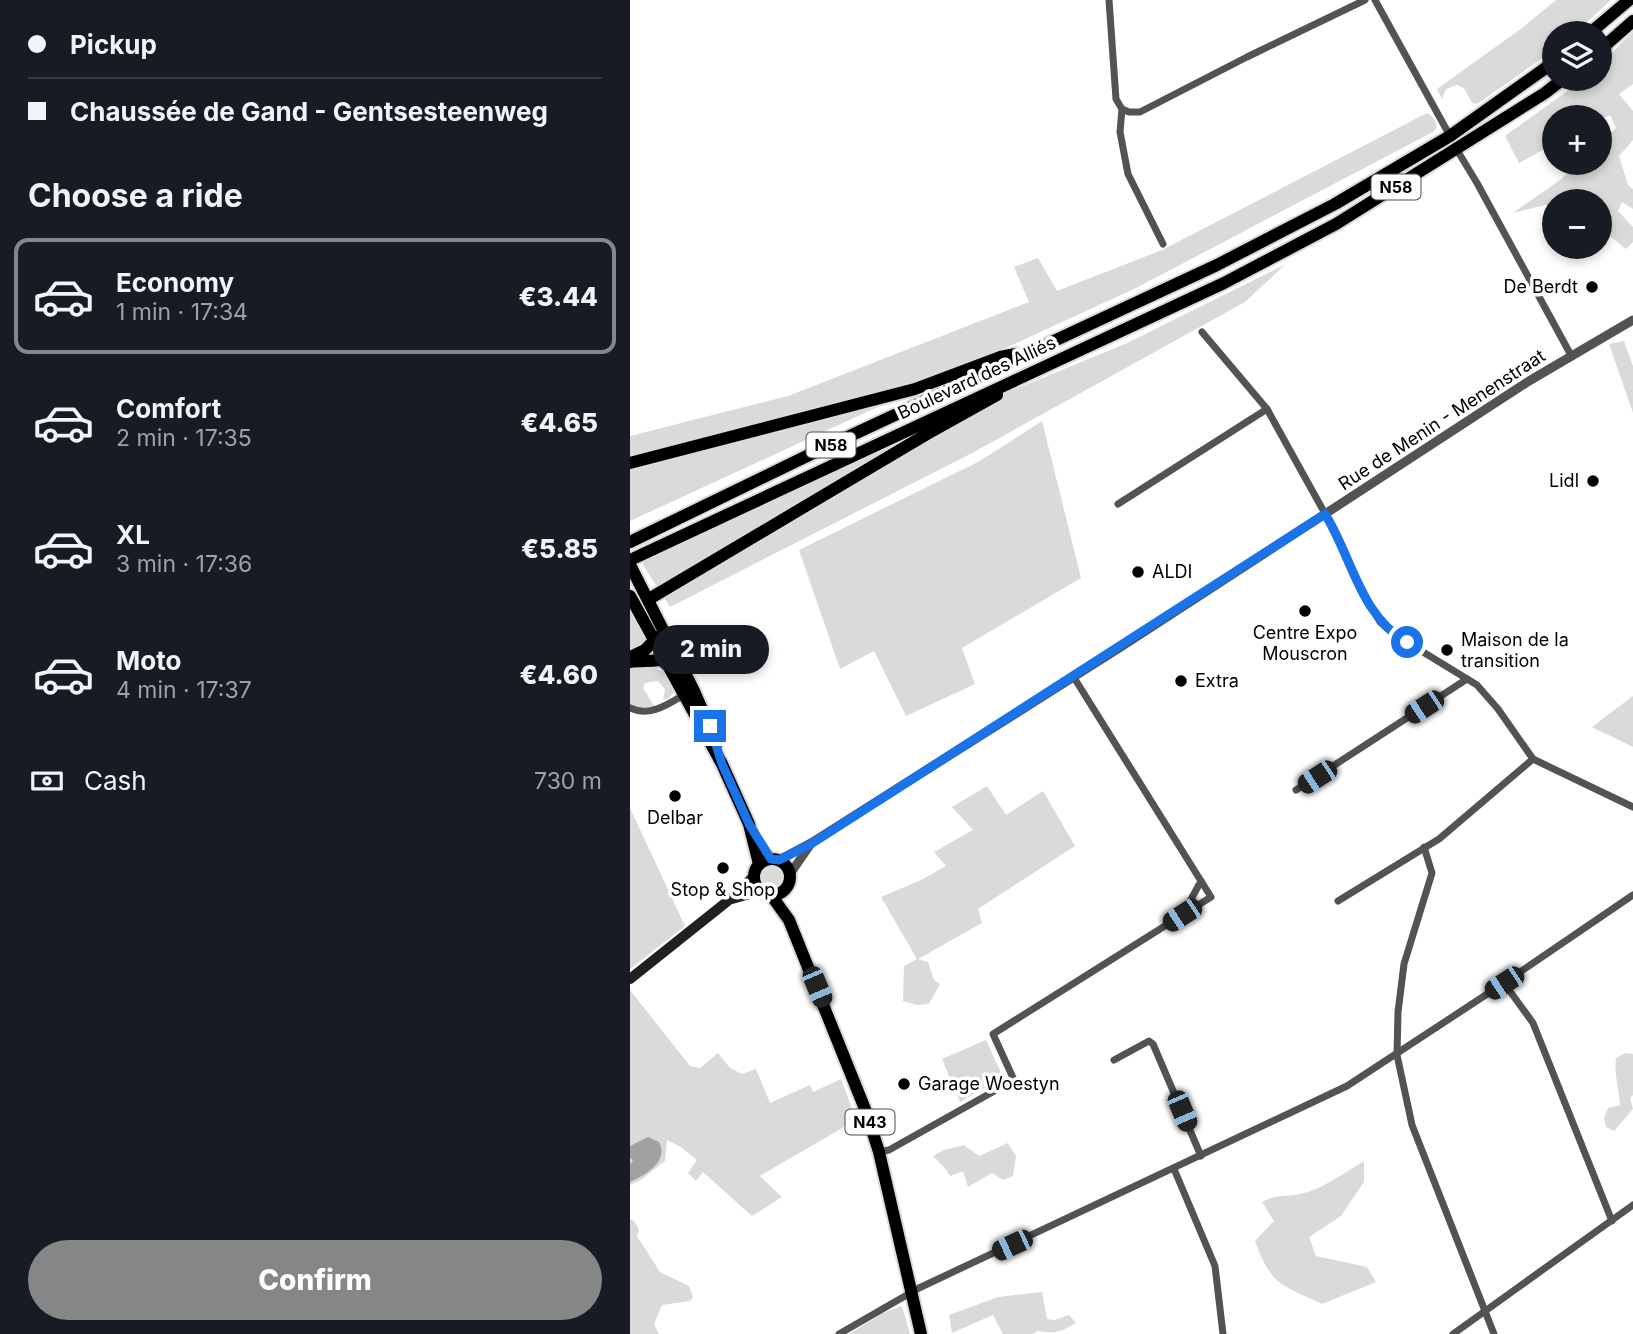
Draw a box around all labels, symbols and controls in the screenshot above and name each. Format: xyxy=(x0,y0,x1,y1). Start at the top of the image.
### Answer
map controls xyxy=(1542,21,1612,259)
button: layers xyxy=(1542,21,1612,91)
text: Pickup xyxy=(70,29,157,60)
text: Chaussée de Gand - Gentsesteenweg xyxy=(70,96,548,127)
button: + xyxy=(1542,105,1612,175)
road number: N58 xyxy=(1372,174,1420,200)
text: Choose a ride xyxy=(28,176,243,215)
button: − xyxy=(1542,189,1612,259)
icon: car xyxy=(32,265,95,328)
text: Economy xyxy=(116,267,234,298)
place label: De Berdt xyxy=(1504,276,1578,297)
marker: De Berdt xyxy=(1584,279,1600,295)
text: €3.44 xyxy=(518,281,598,312)
text: 1 min · 17:34 xyxy=(116,298,248,326)
street label: Boulevard des Alliés xyxy=(894,332,1059,423)
street label: Rue de Menin - Menenstraat xyxy=(1335,345,1549,494)
icon: car xyxy=(32,391,95,454)
text: Comfort xyxy=(116,393,221,424)
text: €4.65 xyxy=(520,407,598,438)
text: 2 min · 17:35 xyxy=(116,424,252,452)
road number: N58 xyxy=(806,432,856,458)
place label: Lidl xyxy=(1549,470,1579,491)
marker: Lidl xyxy=(1585,473,1601,489)
icon: car xyxy=(32,517,95,580)
text: XL xyxy=(116,519,150,550)
text: €5.85 xyxy=(521,533,598,564)
text: 3 min · 17:36 xyxy=(116,550,252,578)
place label: ALDI xyxy=(1152,561,1192,582)
marker: ALDI xyxy=(1130,564,1146,580)
marker: Centre Expo Mouscron xyxy=(1297,603,1313,619)
place label: Centre Expo Mouscron xyxy=(1253,622,1357,664)
callout: 2 min xyxy=(652,624,768,674)
route start xyxy=(1391,626,1423,658)
place label: Maison de la transition xyxy=(1461,629,1569,671)
text: 2 min xyxy=(680,635,742,663)
marker: Maison de la transition xyxy=(1439,642,1455,658)
icon: car xyxy=(32,643,95,706)
text: Moto xyxy=(116,645,181,676)
text: €4.60 xyxy=(519,659,598,690)
place label: Extra xyxy=(1195,670,1239,691)
marker: Extra xyxy=(1173,673,1189,689)
text: 4 min · 17:37 xyxy=(116,676,252,704)
car xyxy=(1401,687,1448,727)
route end xyxy=(694,710,726,742)
car xyxy=(1294,757,1341,797)
icon: cash xyxy=(28,762,66,800)
text: Cash xyxy=(84,765,147,796)
text: 730 m xyxy=(534,767,602,795)
marker: Delbar xyxy=(667,788,683,804)
place label: Delbar xyxy=(647,807,703,828)
marker: Stop & Shop xyxy=(715,860,731,876)
place label: Stop & Shop xyxy=(671,879,775,900)
car xyxy=(1159,895,1206,935)
car xyxy=(1481,963,1528,1003)
car xyxy=(800,964,835,1010)
place label: Garage Woestyn xyxy=(918,1073,1060,1094)
marker: Garage Woestyn xyxy=(896,1076,912,1092)
car xyxy=(1165,1088,1200,1134)
road number: N43 xyxy=(846,1110,894,1134)
car xyxy=(989,1227,1036,1263)
button: Confirm xyxy=(28,1240,602,1320)

